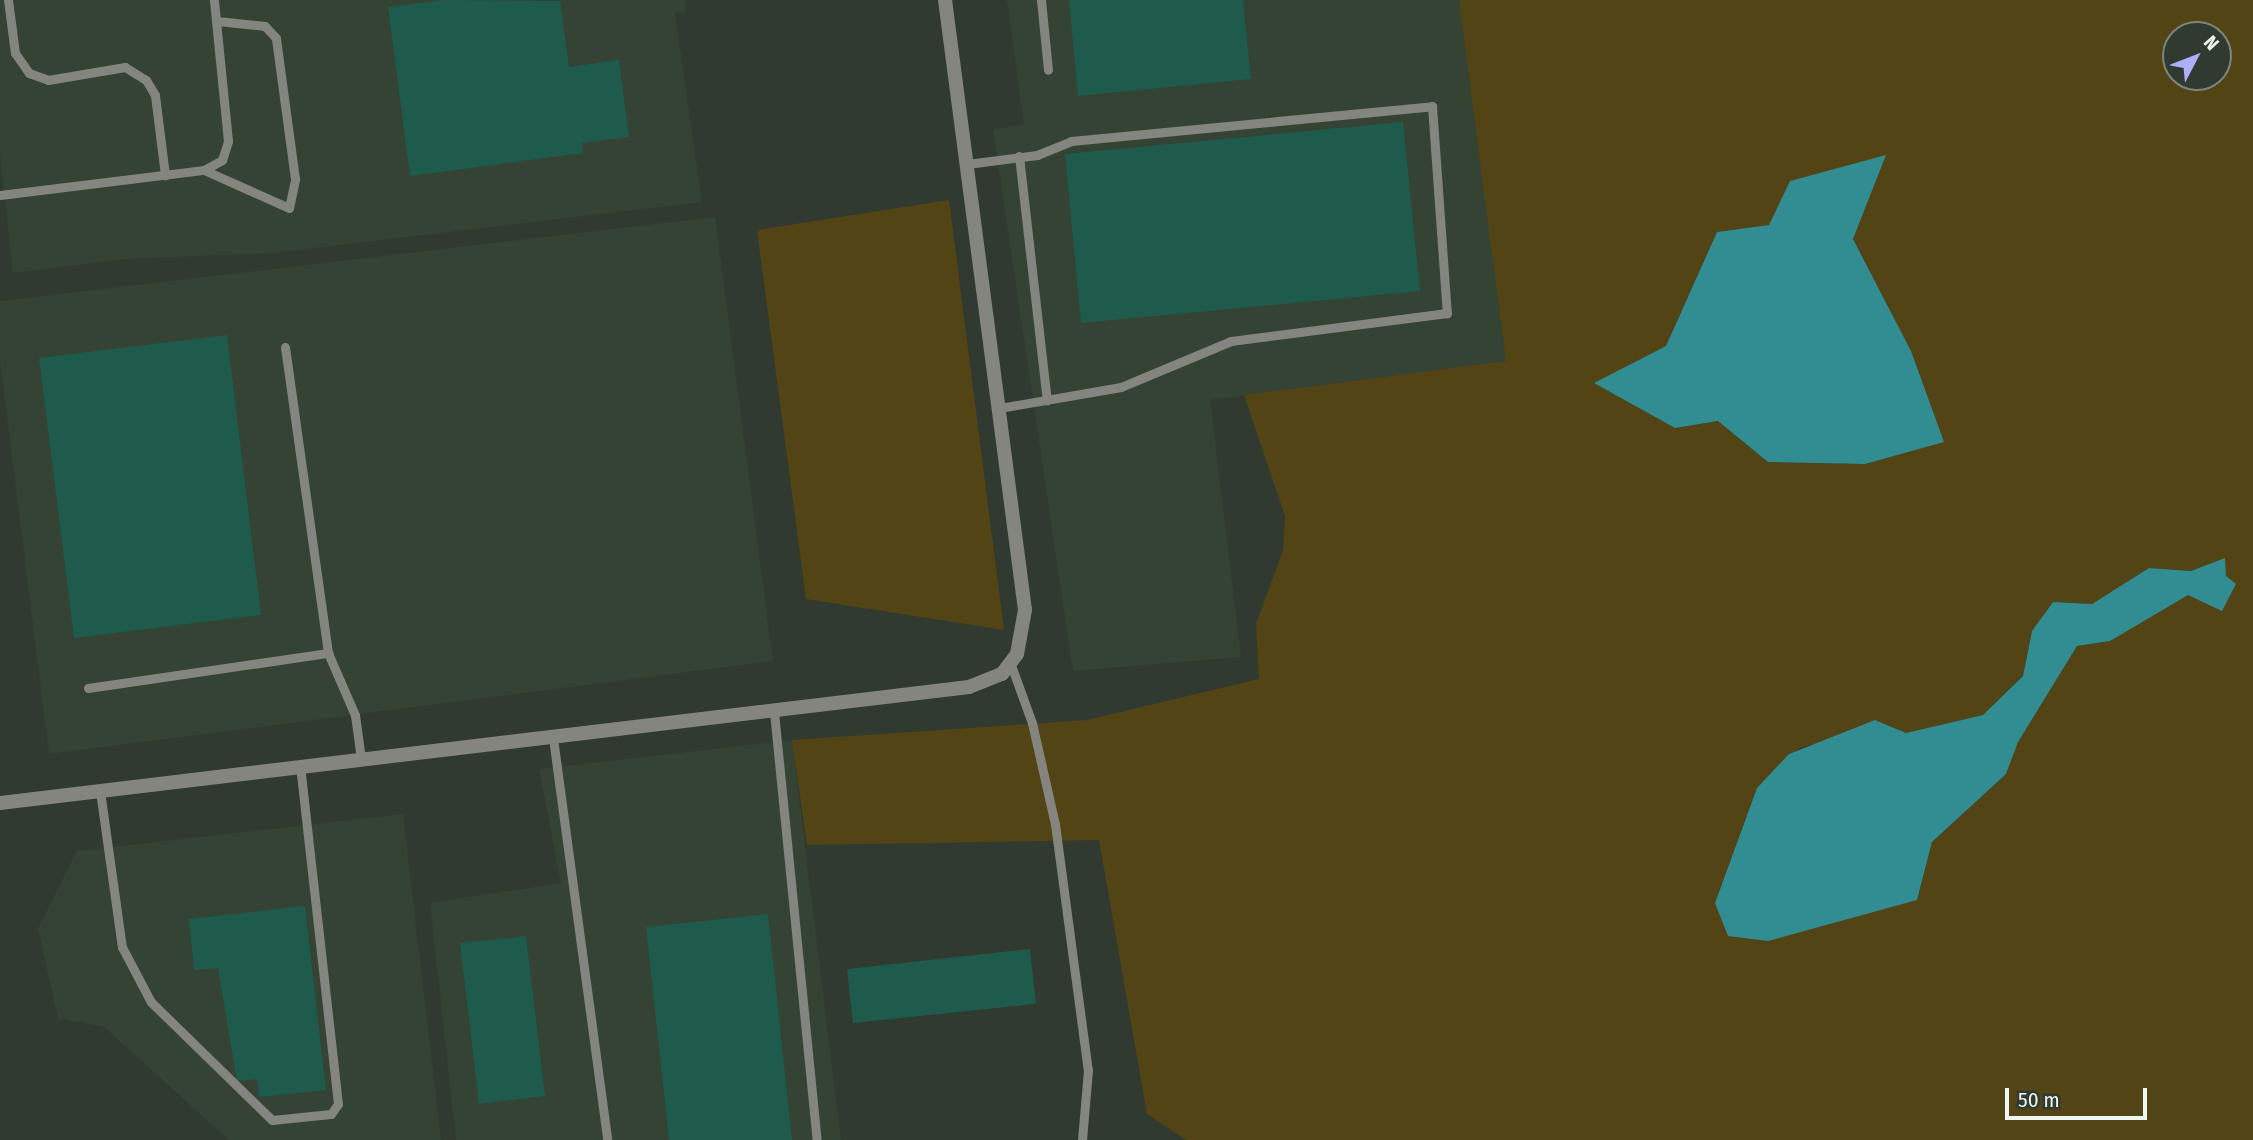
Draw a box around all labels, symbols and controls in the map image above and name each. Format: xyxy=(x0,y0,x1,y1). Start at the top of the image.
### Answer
north arrow xyxy=(2162,21,2232,91)
text: N xyxy=(2199,31,2224,55)
scale bar xyxy=(2008,1074,2150,1118)
text: 50 m xyxy=(2018,1087,2060,1113)

